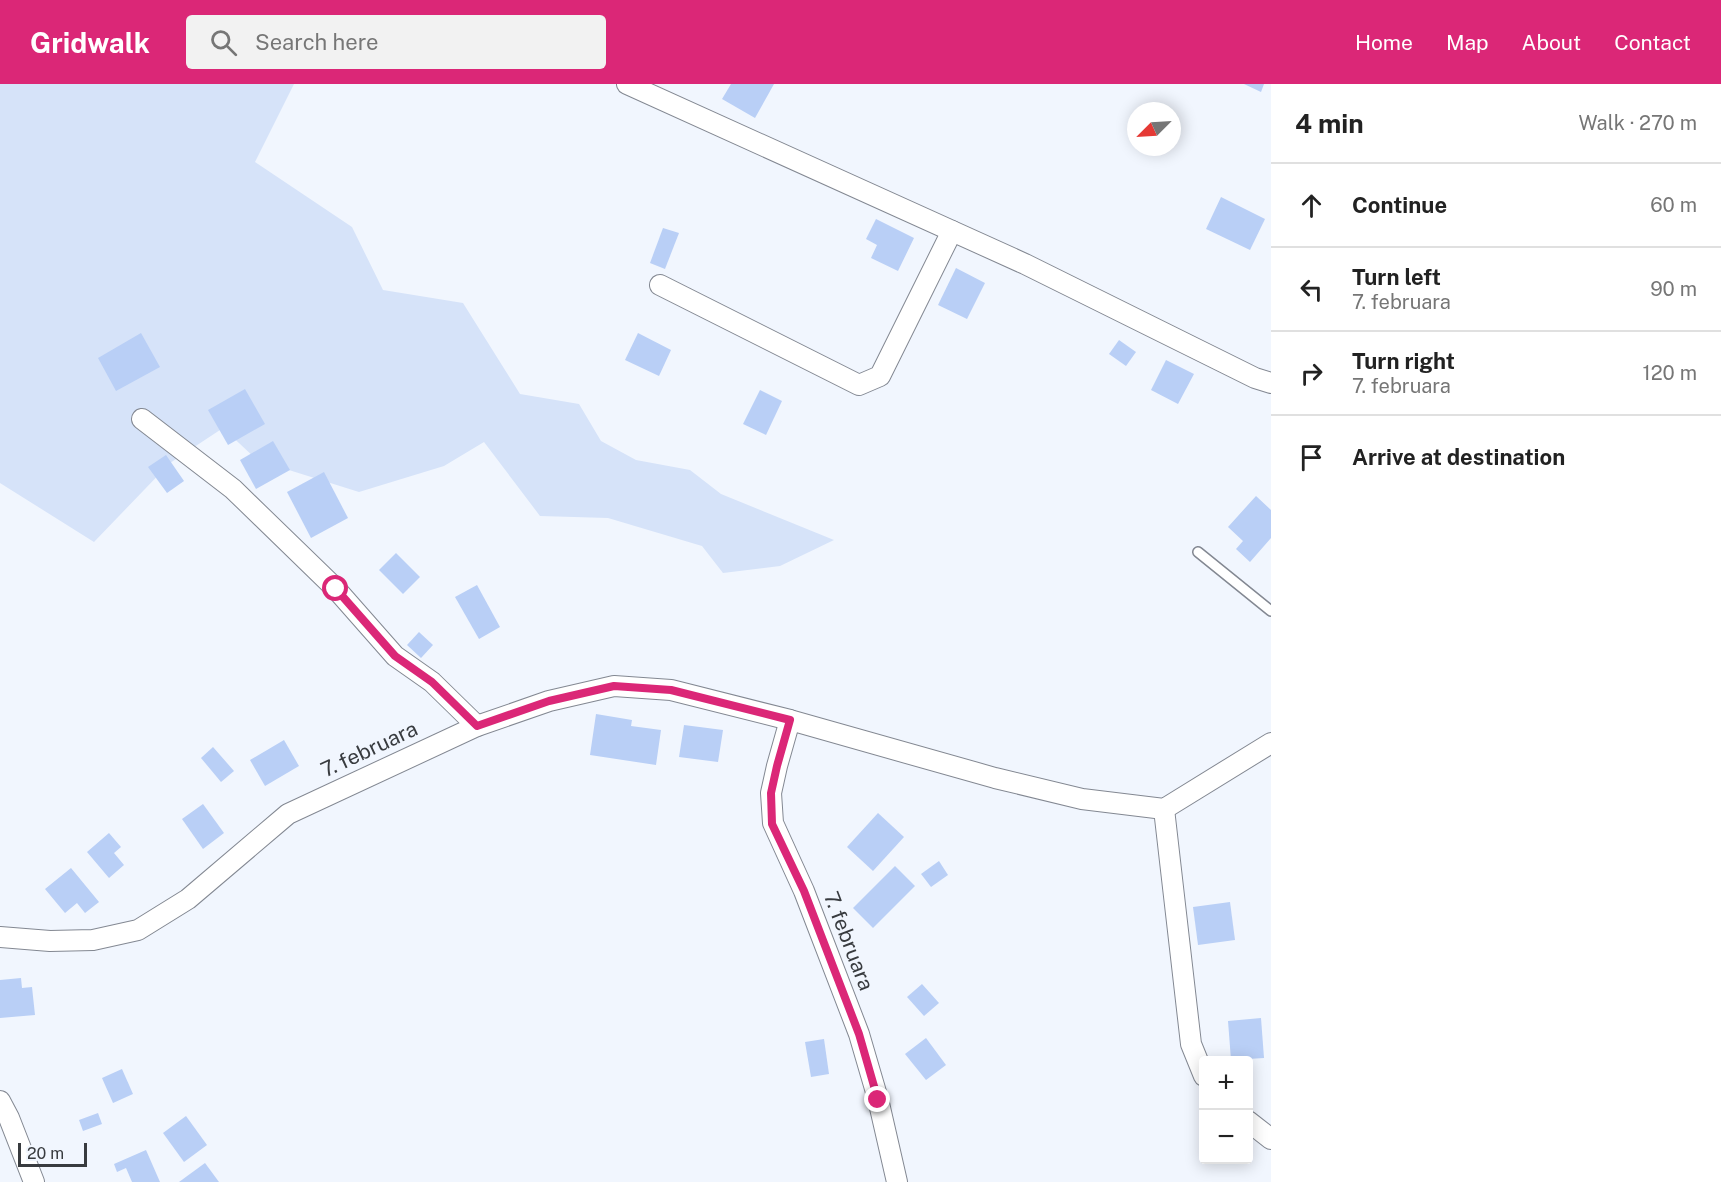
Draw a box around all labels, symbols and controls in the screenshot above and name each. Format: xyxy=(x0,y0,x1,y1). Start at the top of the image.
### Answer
search box xyxy=(186,15,606,69)
text: Gridwalk xyxy=(30,26,150,59)
icon: search xyxy=(207,26,240,59)
text: Search here xyxy=(255,29,379,55)
text: Home xyxy=(1355,30,1413,55)
text: Map xyxy=(1446,30,1489,55)
text: About xyxy=(1522,30,1581,55)
text: Contact xyxy=(1614,30,1691,55)
north arrow xyxy=(1127,102,1181,156)
text: 4 min xyxy=(1295,108,1364,139)
text: Walk · 270 m xyxy=(1578,111,1697,135)
icon: ahead xyxy=(1295,189,1328,222)
text: Continue xyxy=(1352,192,1447,218)
text: 60 m xyxy=(1650,193,1697,217)
text: Turn left xyxy=(1352,264,1441,290)
icon: left xyxy=(1295,273,1328,306)
text: 90 m xyxy=(1650,277,1697,301)
text: 7. februara xyxy=(1352,290,1451,314)
text: Turn right xyxy=(1352,348,1455,374)
icon: right xyxy=(1295,357,1328,390)
text: 120 m xyxy=(1643,361,1697,385)
text: 7. februara xyxy=(1352,374,1451,398)
icon: arrive xyxy=(1295,441,1328,474)
text: Arrive at destination xyxy=(1352,444,1565,470)
route start xyxy=(322,575,348,601)
street label: 7. februara xyxy=(317,716,421,782)
street label: 7. februara xyxy=(819,888,879,994)
map controls xyxy=(1199,1056,1253,1164)
button: + xyxy=(1199,1056,1253,1110)
route end xyxy=(864,1086,890,1112)
button: − xyxy=(1199,1110,1253,1164)
scale bar xyxy=(18,1140,87,1168)
text: 20 m xyxy=(27,1144,64,1163)

